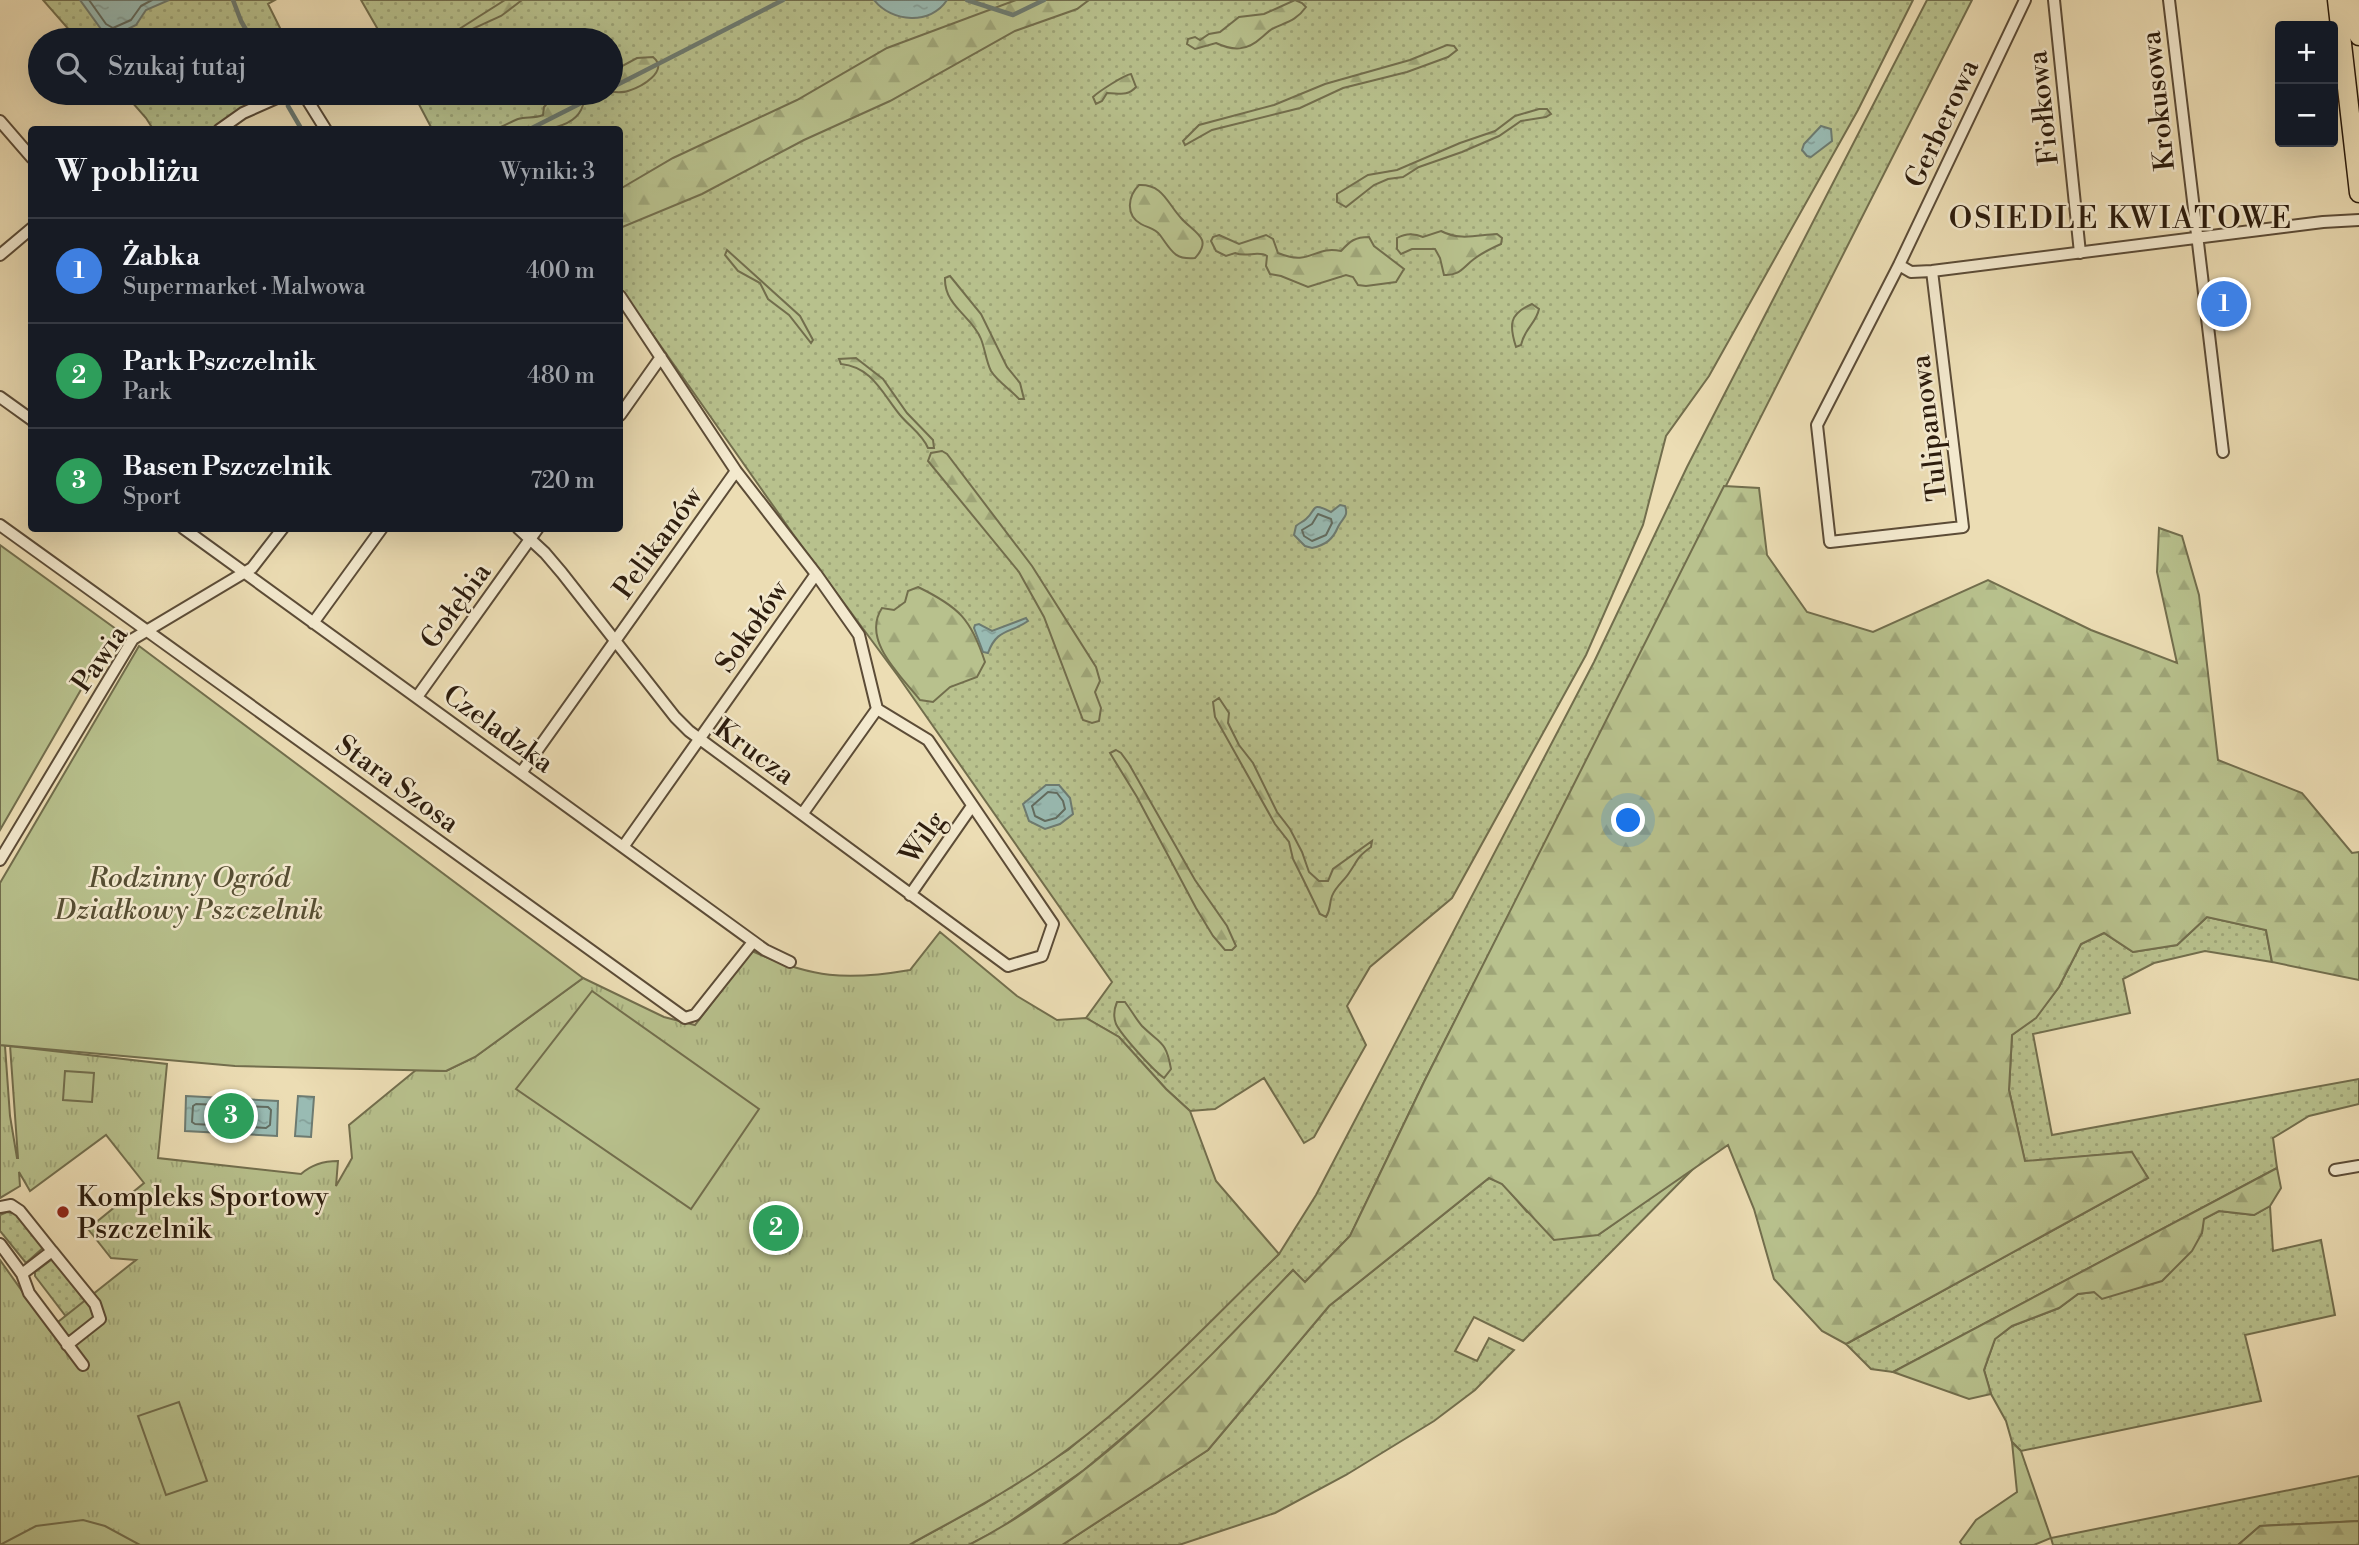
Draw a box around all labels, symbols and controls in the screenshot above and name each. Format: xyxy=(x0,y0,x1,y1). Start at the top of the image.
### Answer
map controls xyxy=(2275,21,2338,147)
button: + xyxy=(2275,21,2338,84)
search box xyxy=(28,28,623,105)
street label: Krokusowa xyxy=(2134,28,2183,173)
icon: search xyxy=(52,48,90,86)
street label: Fiołkowa xyxy=(2020,48,2067,167)
text: Szukaj tutaj xyxy=(108,51,247,83)
street label: Gerberowa xyxy=(1897,53,1988,193)
button: − xyxy=(2275,84,2338,147)
text: W pobliżu xyxy=(56,153,199,191)
text: Wyniki: 3 xyxy=(500,158,595,186)
district label: OSIEDLE KWIATOWE xyxy=(1949,200,2293,238)
text: Żabka xyxy=(123,241,200,273)
text: 1 xyxy=(73,257,85,285)
text: 400 m xyxy=(526,257,595,285)
text: Supermarket · Malwowa xyxy=(123,273,365,301)
pin: 1 xyxy=(2201,278,2247,330)
text: Park Pszczelnik xyxy=(123,346,317,378)
street label: Tulipanowa xyxy=(1903,352,1956,503)
text: 2 xyxy=(72,362,86,390)
text: 480 m xyxy=(527,362,595,390)
text: Park xyxy=(123,378,171,406)
text: Basen Pszczelnik xyxy=(123,451,331,483)
text: 3 xyxy=(72,467,86,495)
text: 720 m xyxy=(530,467,595,495)
street label: Pelikanów xyxy=(606,479,711,606)
text: Sport xyxy=(123,483,181,511)
street label: Gołębia xyxy=(413,555,500,656)
street label: Sokołów xyxy=(708,573,797,680)
street label: Pawia xyxy=(65,618,136,699)
street label: Czeladzka xyxy=(436,677,561,782)
street label: Krucza xyxy=(707,711,802,794)
street label: Stara Szosa xyxy=(329,728,466,841)
your location xyxy=(1611,803,1645,837)
street label: Wilg xyxy=(892,804,954,872)
park label: Rodzinny Ogród Działkowy Pszczelnik xyxy=(54,861,323,928)
pin: 3 xyxy=(208,1090,254,1142)
place label: Kompleks Sportowy Pszczelnik xyxy=(77,1180,329,1247)
pin: 2 xyxy=(753,1202,799,1254)
marker: Kompleks Sportowy Pszczelnik xyxy=(55,1204,71,1220)

